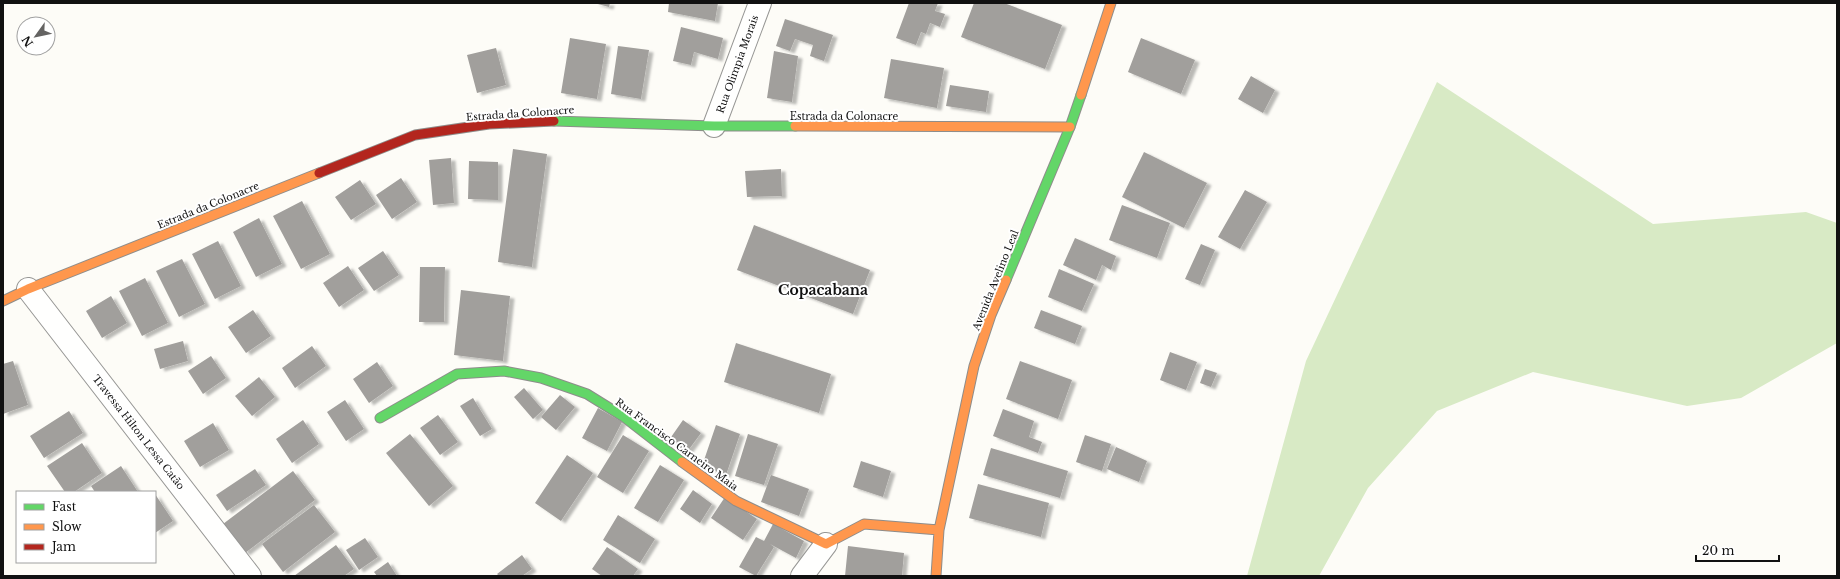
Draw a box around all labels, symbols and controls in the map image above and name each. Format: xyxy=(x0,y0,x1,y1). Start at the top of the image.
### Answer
street label: Rua Olimpia Morais xyxy=(714,13,761,115)
north arrow xyxy=(16,16,56,56)
text: N xyxy=(19,33,36,50)
street label: Estrada da Colonacre xyxy=(465,103,575,124)
street label: Estrada da Colonacre xyxy=(790,110,899,123)
street label: Estrada da Colonacre xyxy=(155,179,261,232)
street label: Avenida Avelino Leal xyxy=(969,228,1022,333)
district label: Copacabana xyxy=(778,281,868,299)
street label: Travessa Hilton Lessa Catão xyxy=(90,372,188,493)
street label: Rua Francisco Carneiro Maia xyxy=(613,395,741,494)
legend xyxy=(16,491,156,563)
text: Fast xyxy=(52,499,77,514)
text: Slow xyxy=(52,519,82,534)
scale bar xyxy=(1696,537,1779,563)
text: Jam xyxy=(50,539,76,554)
text: 20 m xyxy=(1702,543,1734,558)

